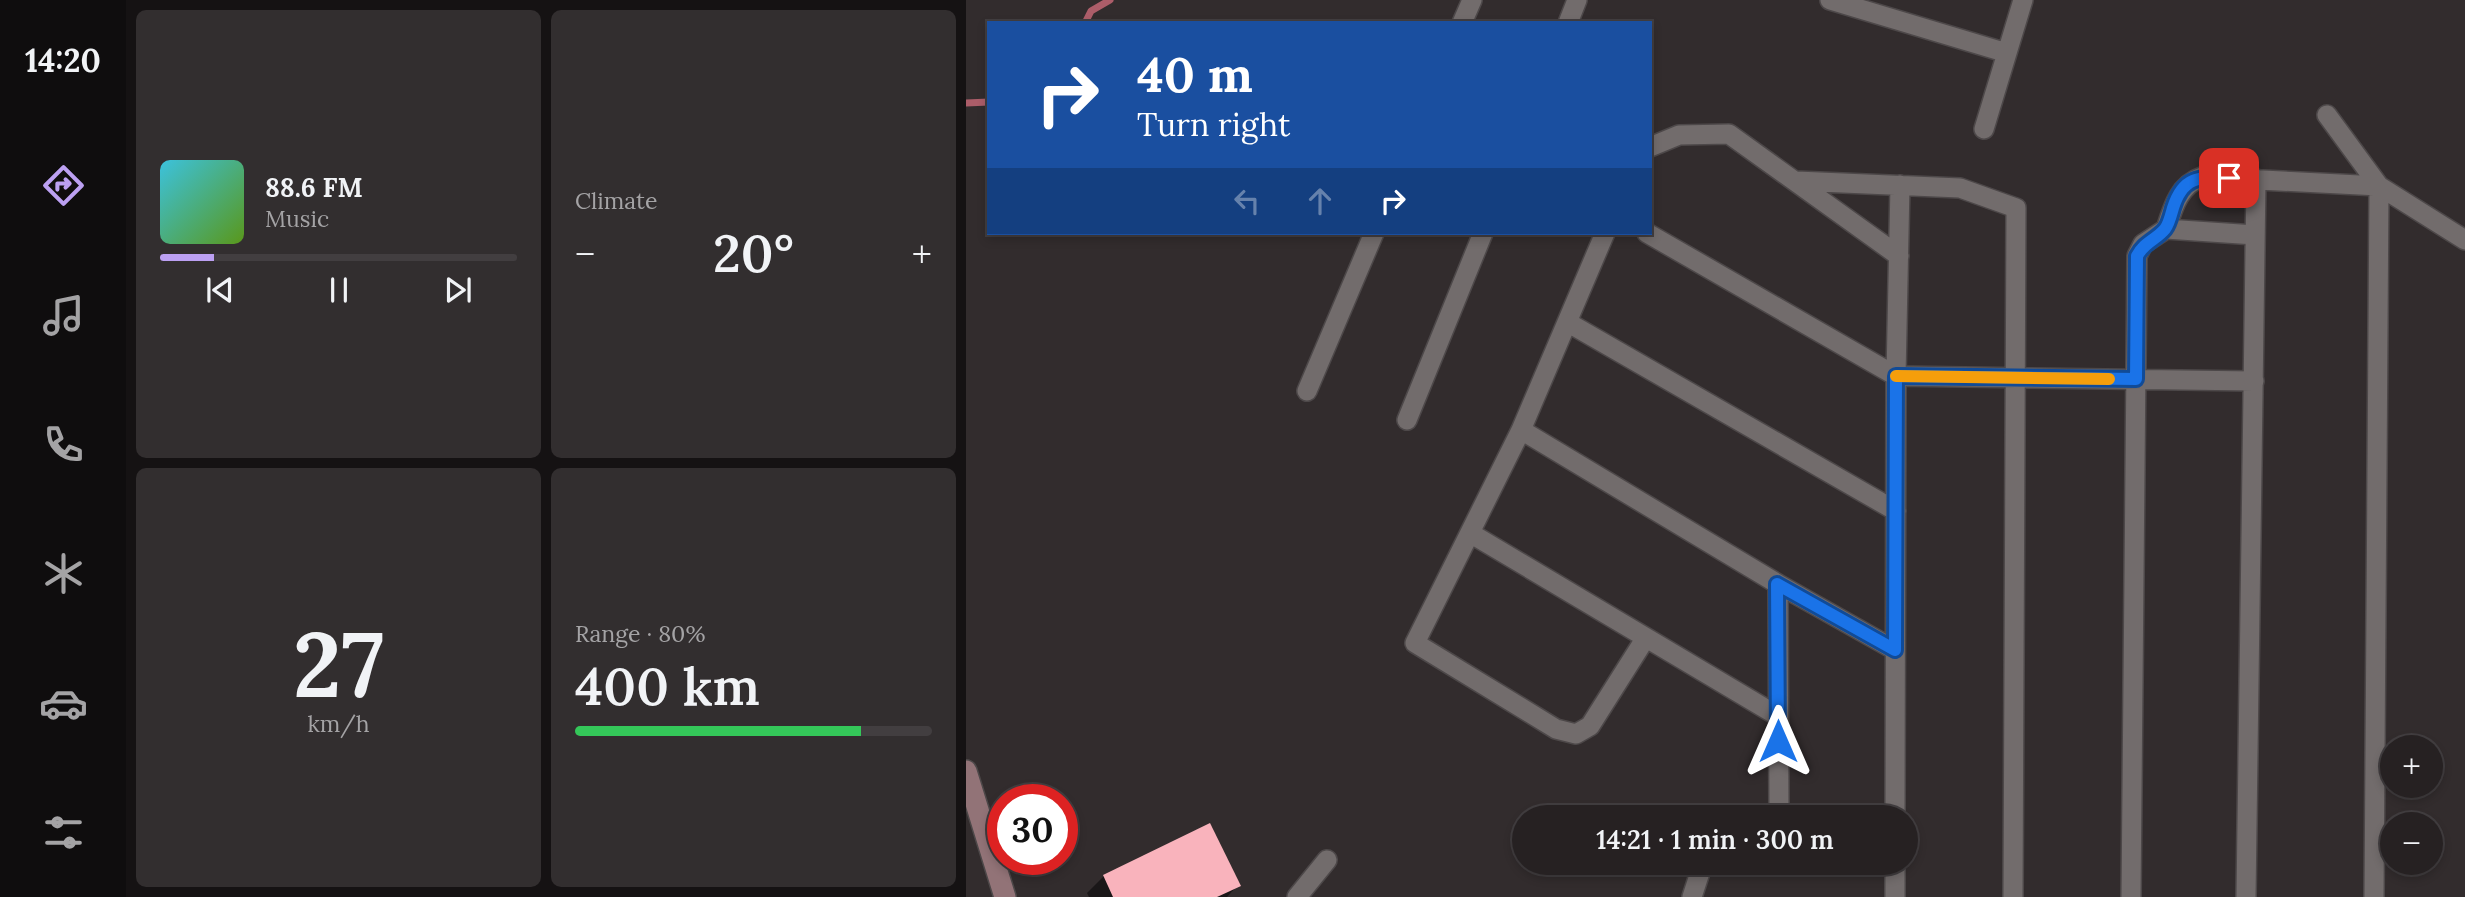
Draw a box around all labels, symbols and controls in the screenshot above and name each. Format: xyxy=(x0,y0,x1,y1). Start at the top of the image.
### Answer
text: 14:20 xyxy=(25,40,101,81)
text: 40 m xyxy=(1137,43,1253,105)
icon: right xyxy=(1022,49,1113,140)
text: Turn right xyxy=(1137,104,1290,145)
pin xyxy=(2199,148,2259,208)
icon: arrive xyxy=(2210,159,2248,197)
icon: directions xyxy=(39,161,88,210)
text: 88.6 FM xyxy=(265,171,363,204)
icon: left xyxy=(1228,182,1266,220)
icon: ahead xyxy=(1301,182,1339,220)
icon: right xyxy=(1374,182,1412,220)
text: Climate xyxy=(575,186,657,215)
text: Music xyxy=(265,204,329,233)
text: 20° xyxy=(713,220,794,286)
text: − xyxy=(575,230,595,278)
text: + xyxy=(912,230,932,278)
icon: previous xyxy=(201,271,239,309)
icon: pause xyxy=(320,271,358,309)
icon: next xyxy=(439,271,477,309)
icon: music xyxy=(39,291,88,340)
icon: phone xyxy=(39,420,88,469)
icon: climate xyxy=(39,549,88,598)
text: 27 xyxy=(293,605,384,722)
text: Range · 80% xyxy=(575,619,705,648)
text: 400 km xyxy=(575,653,760,719)
icon: car xyxy=(39,679,88,728)
position arrow xyxy=(1741,704,1815,778)
text: km/h xyxy=(307,709,370,738)
map controls xyxy=(2380,735,2443,875)
button: + xyxy=(2380,735,2443,798)
speed limit sign: 30 xyxy=(987,784,1078,875)
icon: filters xyxy=(39,808,88,857)
button: − xyxy=(2380,812,2443,875)
text: 14:21 · 1 min · 300 m xyxy=(1596,823,1834,856)

